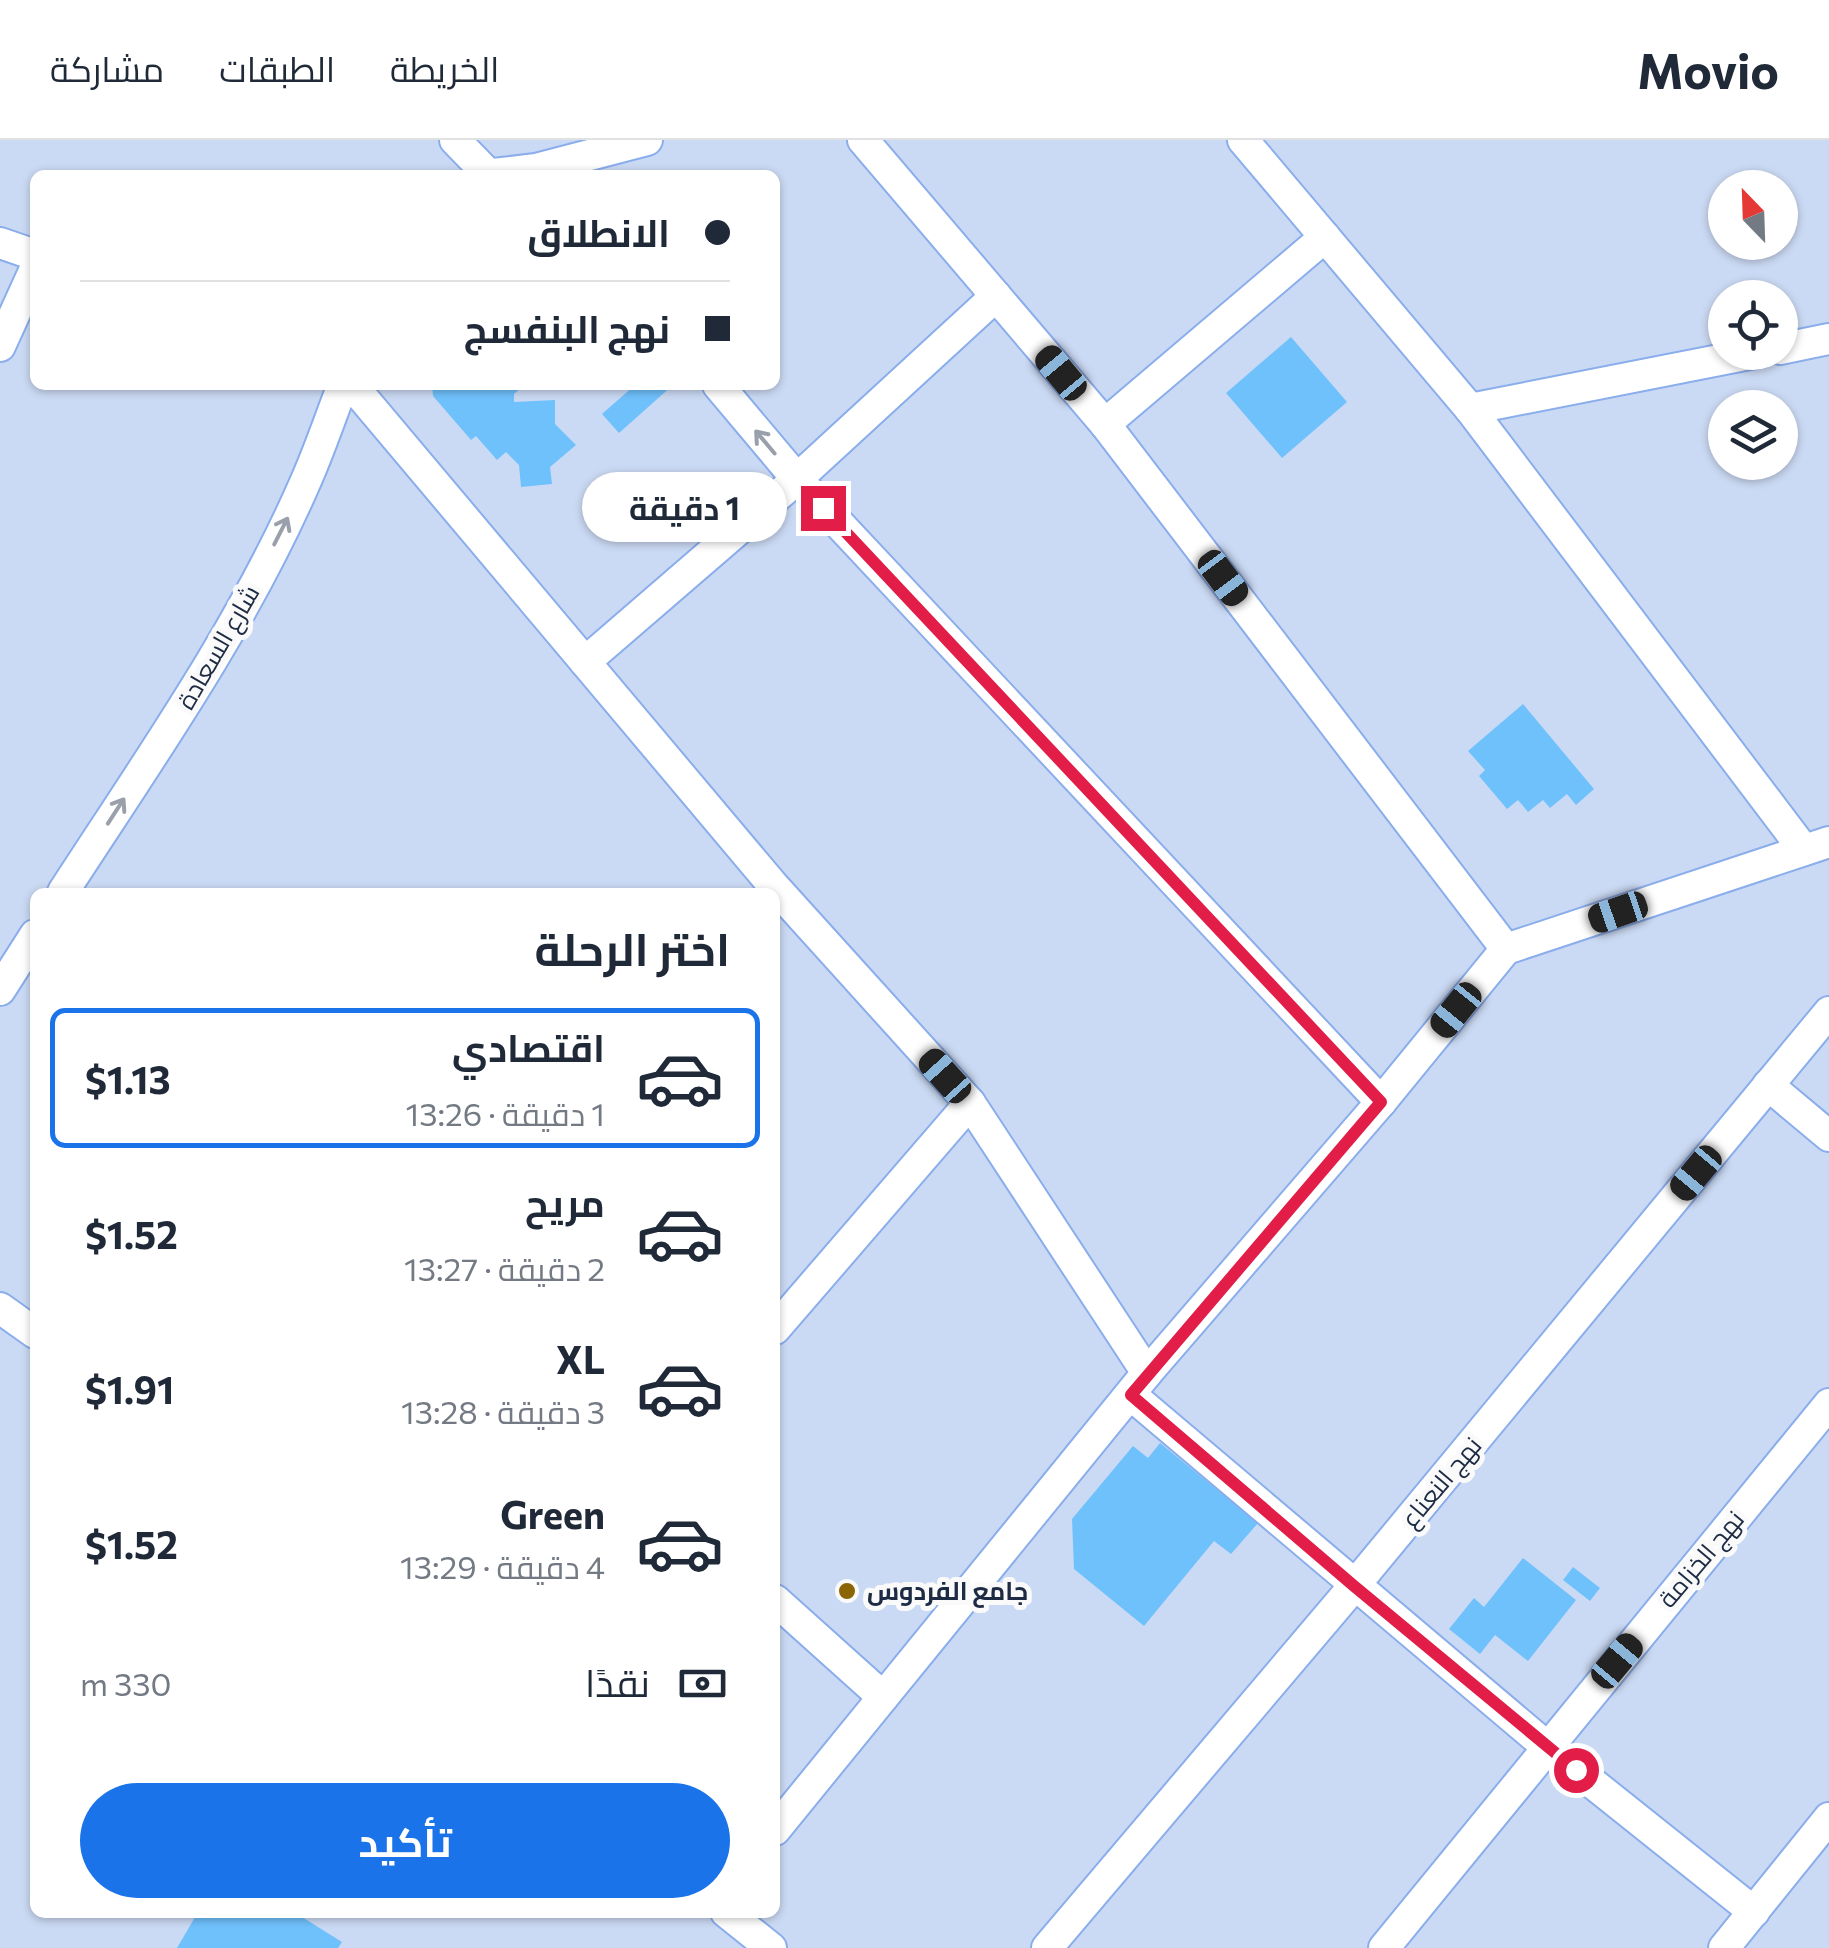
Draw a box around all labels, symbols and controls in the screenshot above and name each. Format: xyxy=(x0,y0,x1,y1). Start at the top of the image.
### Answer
text: Movio xyxy=(1637,40,1779,99)
text: مشاركة xyxy=(50,46,164,89)
text: الطبقات xyxy=(219,46,335,89)
text: الخريطة xyxy=(390,46,499,89)
north arrow xyxy=(1708,170,1798,260)
map controls xyxy=(1708,170,1798,480)
text: الانطلاق xyxy=(527,208,670,255)
button: locate xyxy=(1708,280,1798,370)
text: نهج البنفسج xyxy=(464,304,670,351)
car xyxy=(1030,340,1092,406)
button: layers xyxy=(1708,390,1798,480)
one-way arrow xyxy=(755,429,777,455)
callout: 1 دقيقة xyxy=(583,473,788,543)
route end xyxy=(801,486,846,531)
text: 1 دقيقة xyxy=(629,487,740,527)
one-way arrow xyxy=(272,517,291,547)
car xyxy=(1193,545,1253,611)
street label: شارع السعادة xyxy=(170,579,267,715)
one-way arrow xyxy=(105,797,126,825)
car xyxy=(1585,888,1651,936)
text: اختر الرحلة xyxy=(534,920,730,975)
car xyxy=(1425,977,1487,1043)
text: اقتصادي xyxy=(452,1023,605,1070)
icon: car xyxy=(635,1033,725,1123)
car xyxy=(914,1044,976,1108)
text: $1.13 xyxy=(85,1055,171,1102)
text: 1 دقيقة · 13:26 xyxy=(406,1093,605,1133)
car xyxy=(1665,1140,1727,1206)
text: مريح xyxy=(525,1178,605,1225)
icon: car xyxy=(635,1188,725,1278)
text: $1.52 xyxy=(85,1210,178,1257)
text: 2 دقيقة · 13:27 xyxy=(404,1248,605,1288)
text: XL xyxy=(556,1335,605,1382)
icon: car xyxy=(635,1343,725,1433)
text: $1.91 xyxy=(85,1365,174,1412)
text: 3 دقيقة · 13:28 xyxy=(401,1391,605,1431)
street label: نهج النعناع xyxy=(1394,1430,1489,1535)
text: Green xyxy=(500,1490,605,1537)
icon: car xyxy=(635,1498,725,1588)
street label: نهج الخزامة xyxy=(1651,1504,1752,1615)
text: $1.52 xyxy=(85,1520,178,1567)
text: 4 دقيقة · 13:29 xyxy=(400,1546,605,1586)
place label: جامع الفردوس xyxy=(867,1575,1028,1608)
marker: جامع الفردوس xyxy=(836,1580,858,1602)
car xyxy=(1586,1628,1648,1694)
icon: cash xyxy=(675,1656,730,1711)
text: نقدًا xyxy=(585,1658,650,1705)
text: 330 m xyxy=(80,1663,171,1703)
route start xyxy=(1554,1748,1599,1793)
button: تأكيد xyxy=(80,1783,730,1898)

